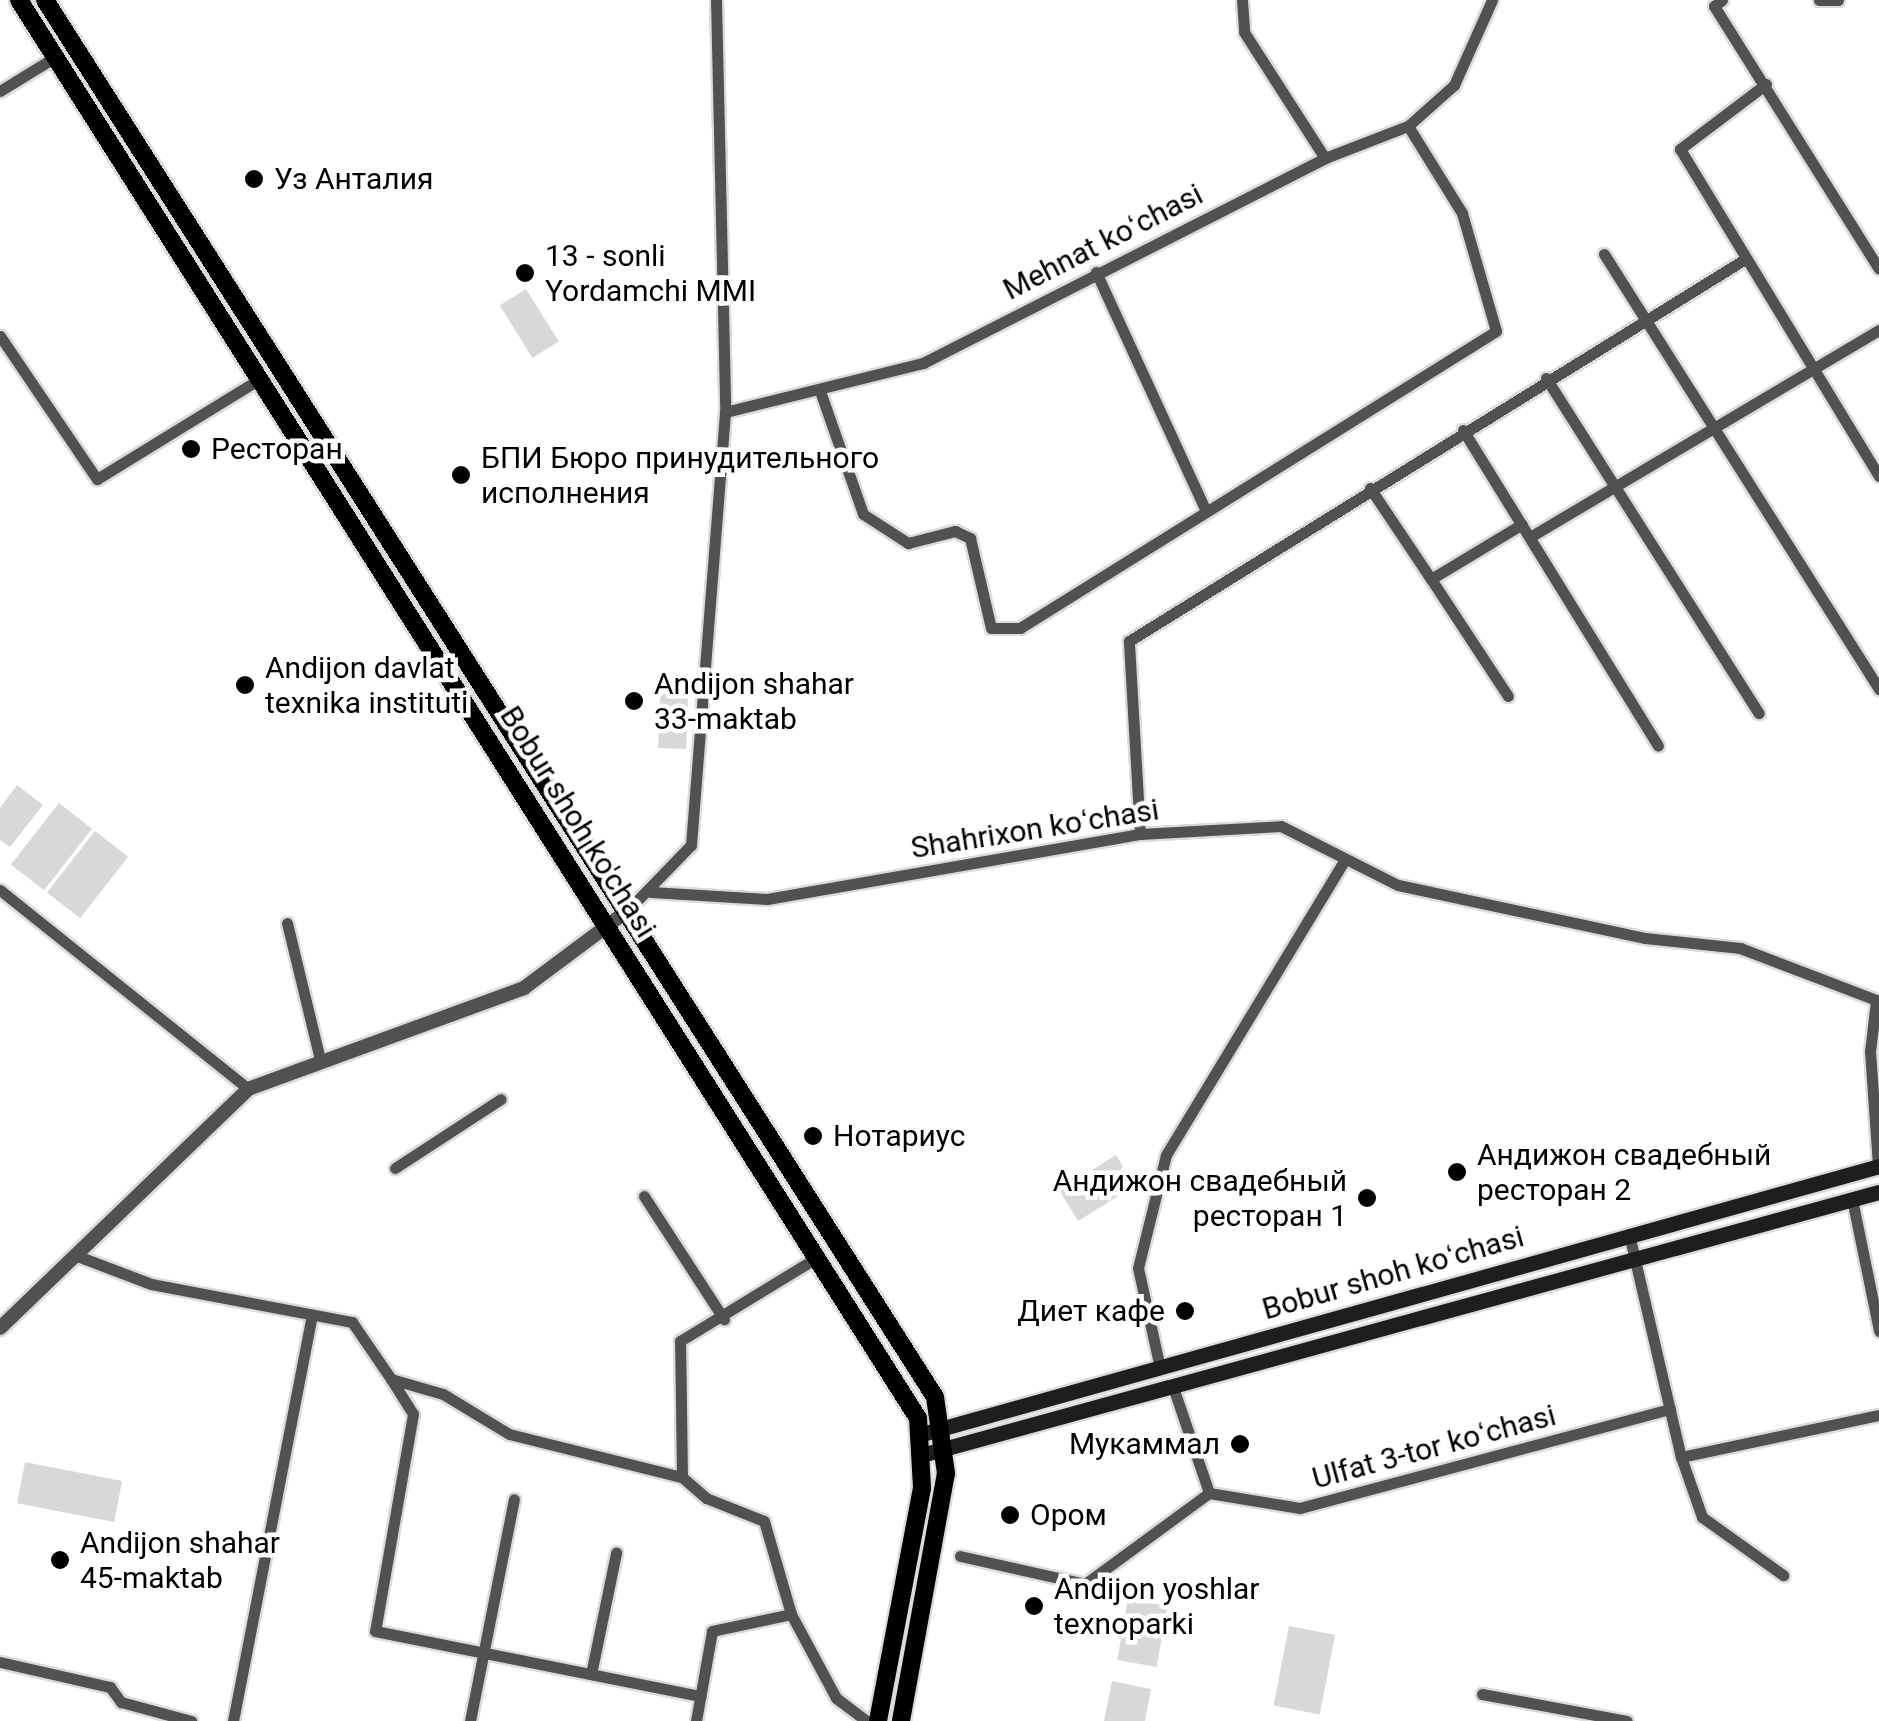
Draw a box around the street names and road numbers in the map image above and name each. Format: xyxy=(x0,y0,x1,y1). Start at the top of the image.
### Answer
street label: Mehnat koʻchasi xyxy=(997,176,1209,308)
street label: Bobur shoh ko'chasi xyxy=(492,700,664,944)
street label: Shahrixon koʻchasi xyxy=(908,792,1162,866)
street label: Bobur shoh koʻchasi xyxy=(1258,1218,1528,1328)
street label: Ulfat 3-tor koʻchasi xyxy=(1308,1397,1560,1497)

